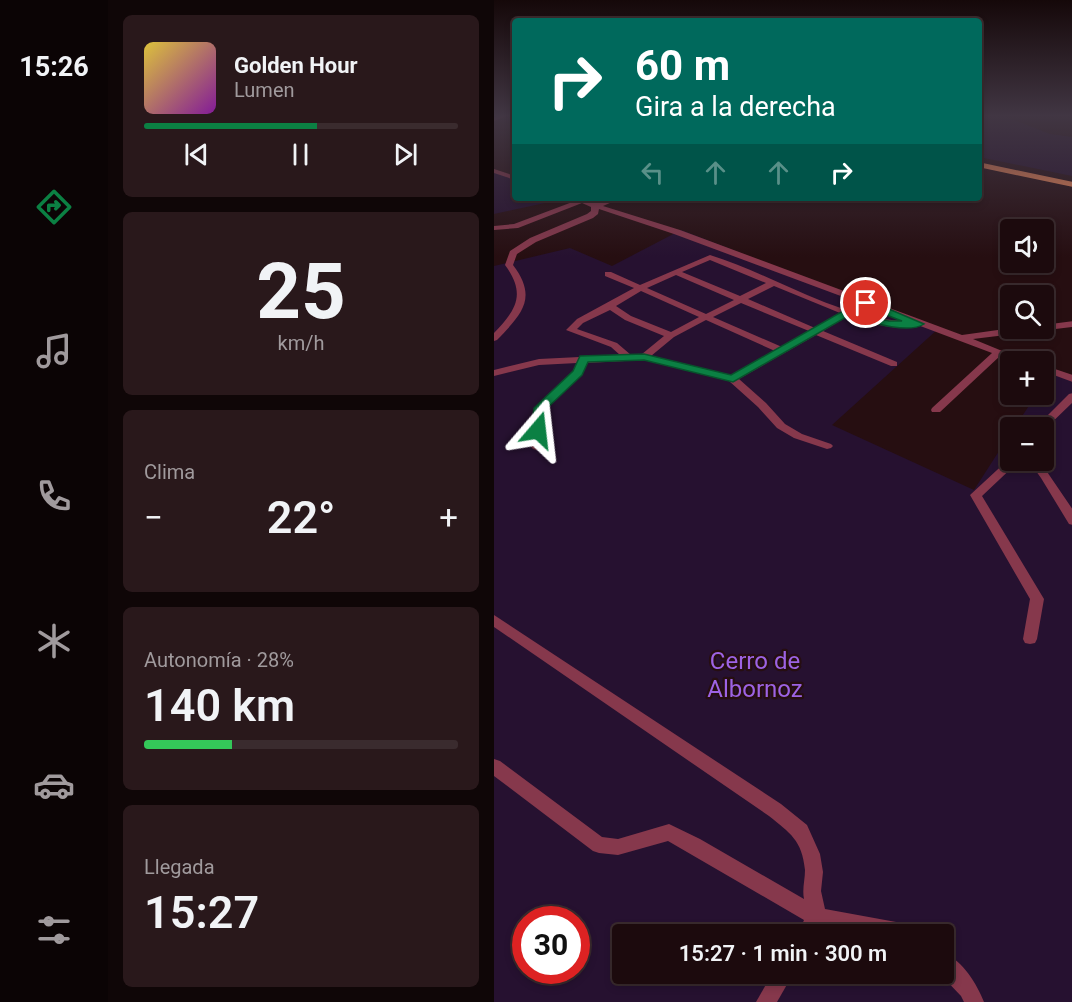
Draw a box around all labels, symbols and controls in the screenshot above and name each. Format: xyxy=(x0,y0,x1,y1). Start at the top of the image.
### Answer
text: 60 m xyxy=(635,41,730,90)
icon: right xyxy=(536,42,614,120)
text: 15:26 xyxy=(19,51,89,83)
text: Golden Hour xyxy=(234,53,358,78)
text: Lumen xyxy=(234,78,295,102)
text: Gira a la derecha xyxy=(635,91,836,123)
icon: previous xyxy=(180,138,213,171)
icon: pause xyxy=(284,138,317,171)
icon: next xyxy=(389,138,422,171)
icon: left xyxy=(636,156,669,189)
icon: ahead xyxy=(699,156,732,189)
icon: ahead xyxy=(762,156,795,189)
icon: right xyxy=(825,156,858,189)
icon: directions xyxy=(33,186,75,228)
map controls xyxy=(1000,219,1054,471)
button: sound xyxy=(1000,219,1054,273)
text: 25 xyxy=(256,246,346,337)
pin xyxy=(840,277,891,328)
button: search xyxy=(1000,285,1054,339)
icon: arrive xyxy=(849,286,882,319)
icon: music xyxy=(33,330,75,372)
text: km/h xyxy=(278,331,324,355)
button: + xyxy=(1000,351,1054,405)
position arrow xyxy=(506,398,570,462)
button: − xyxy=(1000,417,1054,471)
text: Clima xyxy=(144,460,195,484)
icon: phone xyxy=(33,475,75,517)
text: 22° xyxy=(267,491,335,544)
text: − xyxy=(144,498,163,537)
text: + xyxy=(439,498,458,537)
icon: climate xyxy=(33,620,75,662)
park label: Cerro de Albornoz xyxy=(707,647,803,703)
text: Autonomía · 28% xyxy=(144,648,294,672)
text: 140 km xyxy=(144,679,295,732)
icon: car xyxy=(33,764,75,806)
text: Llegada xyxy=(144,855,215,879)
text: 15:27 xyxy=(144,886,259,939)
speed limit sign: 30 xyxy=(512,906,590,984)
icon: filters xyxy=(33,909,75,951)
text: 15:27 · 1 min · 300 m xyxy=(679,941,887,966)

